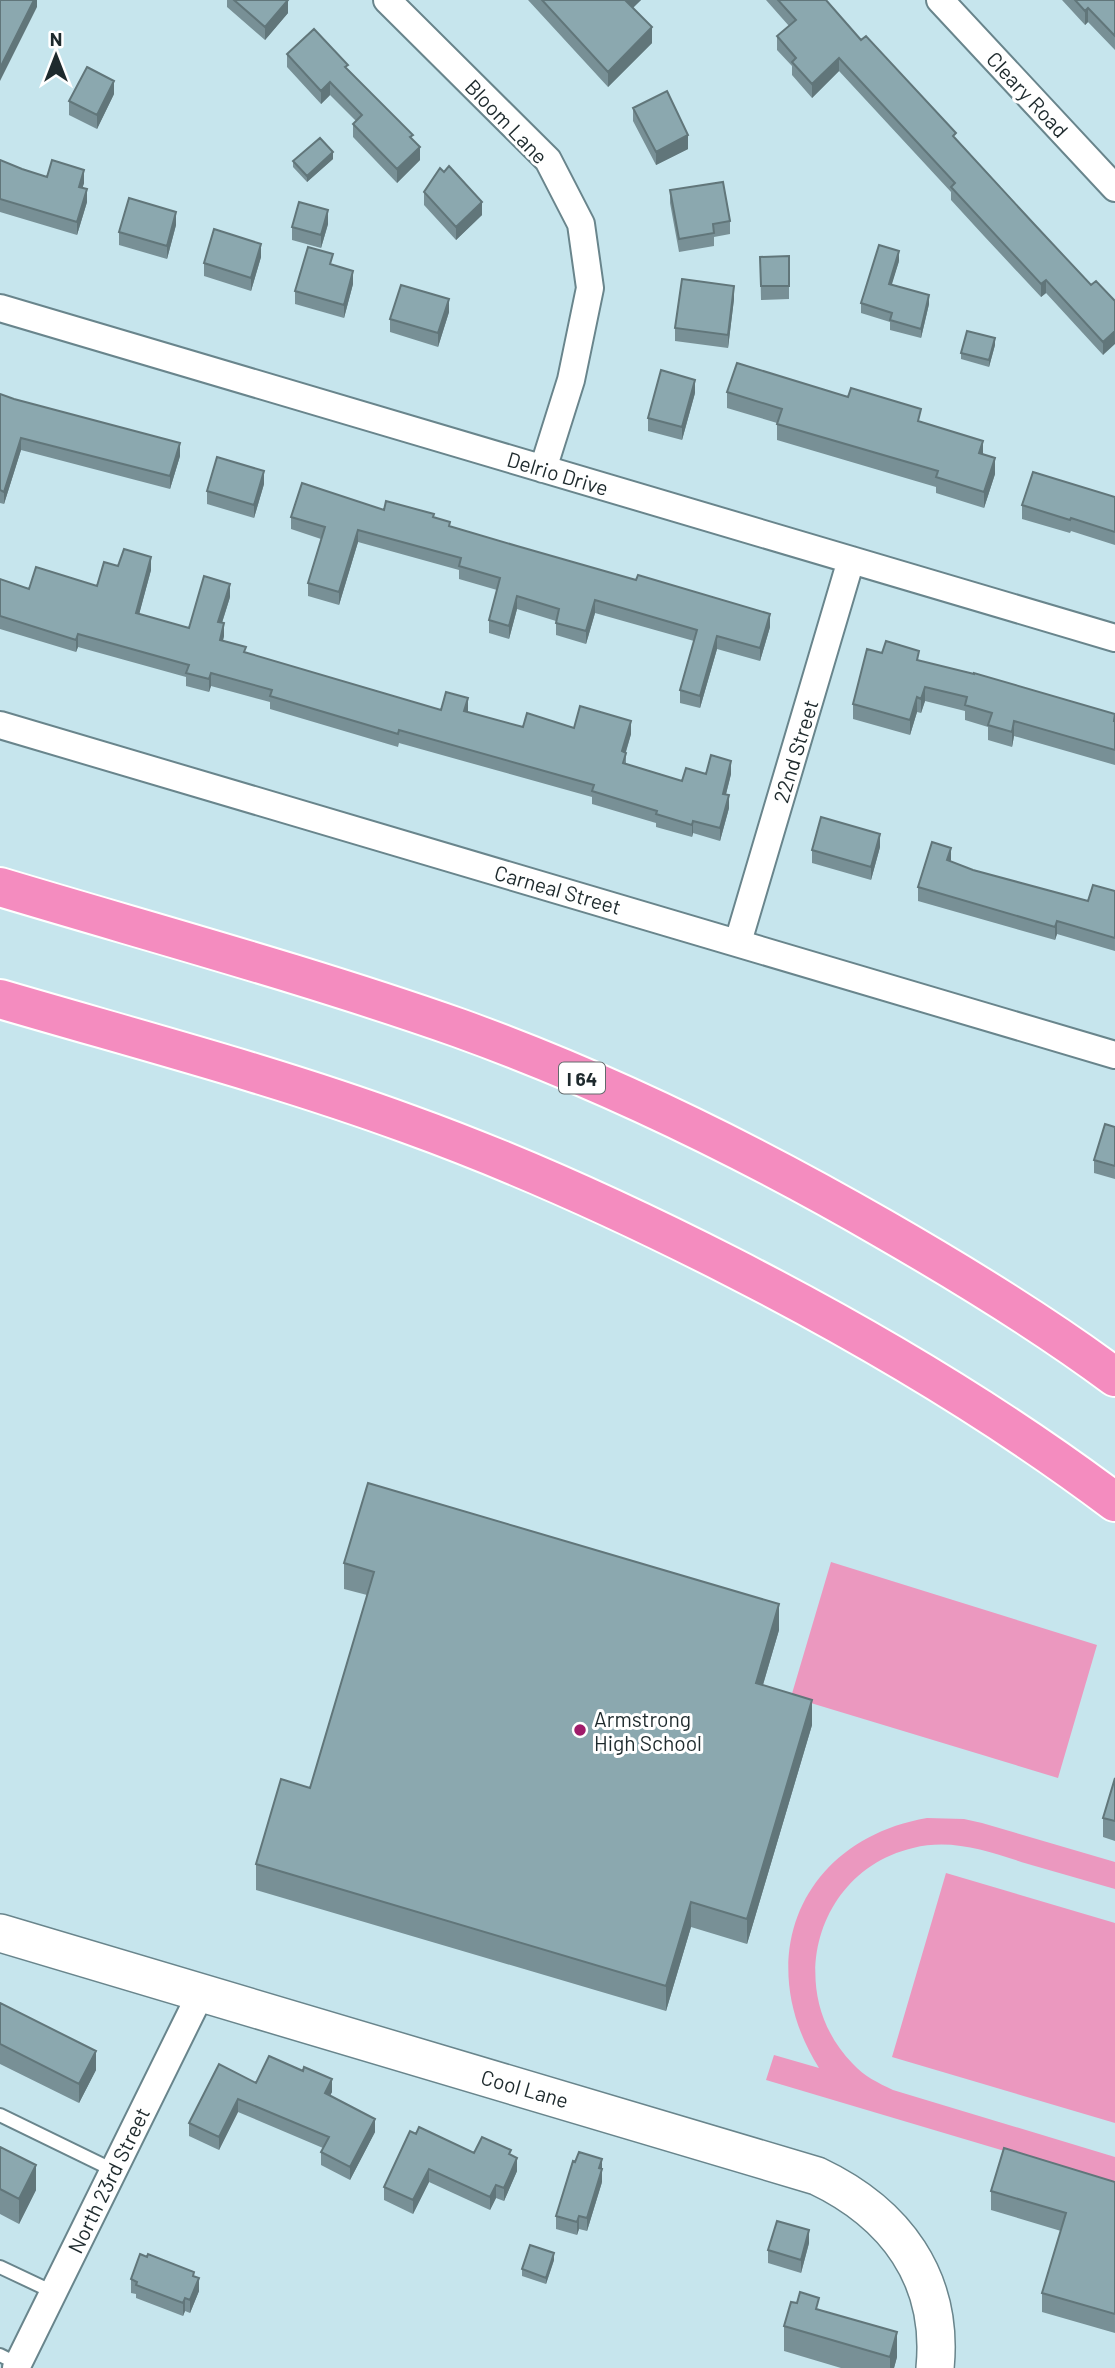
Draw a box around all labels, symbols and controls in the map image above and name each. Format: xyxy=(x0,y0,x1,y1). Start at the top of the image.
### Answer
north arrow xyxy=(21,21,91,91)
text: N xyxy=(50,27,62,50)
street label: Cleary Road xyxy=(982,46,1074,142)
street label: Bloom Lane xyxy=(461,74,553,168)
street label: Delrio Drive xyxy=(504,446,612,500)
street label: 22nd Street xyxy=(767,696,823,806)
street label: Carneal Street xyxy=(492,859,624,919)
road number: I 64 xyxy=(559,1062,605,1094)
place label: Armstrong High School xyxy=(594,1706,702,1755)
marker: Armstrong High School xyxy=(572,1722,588,1738)
street label: Cool Lane xyxy=(478,2064,572,2112)
street label: North 23rd Street xyxy=(62,2103,154,2257)

